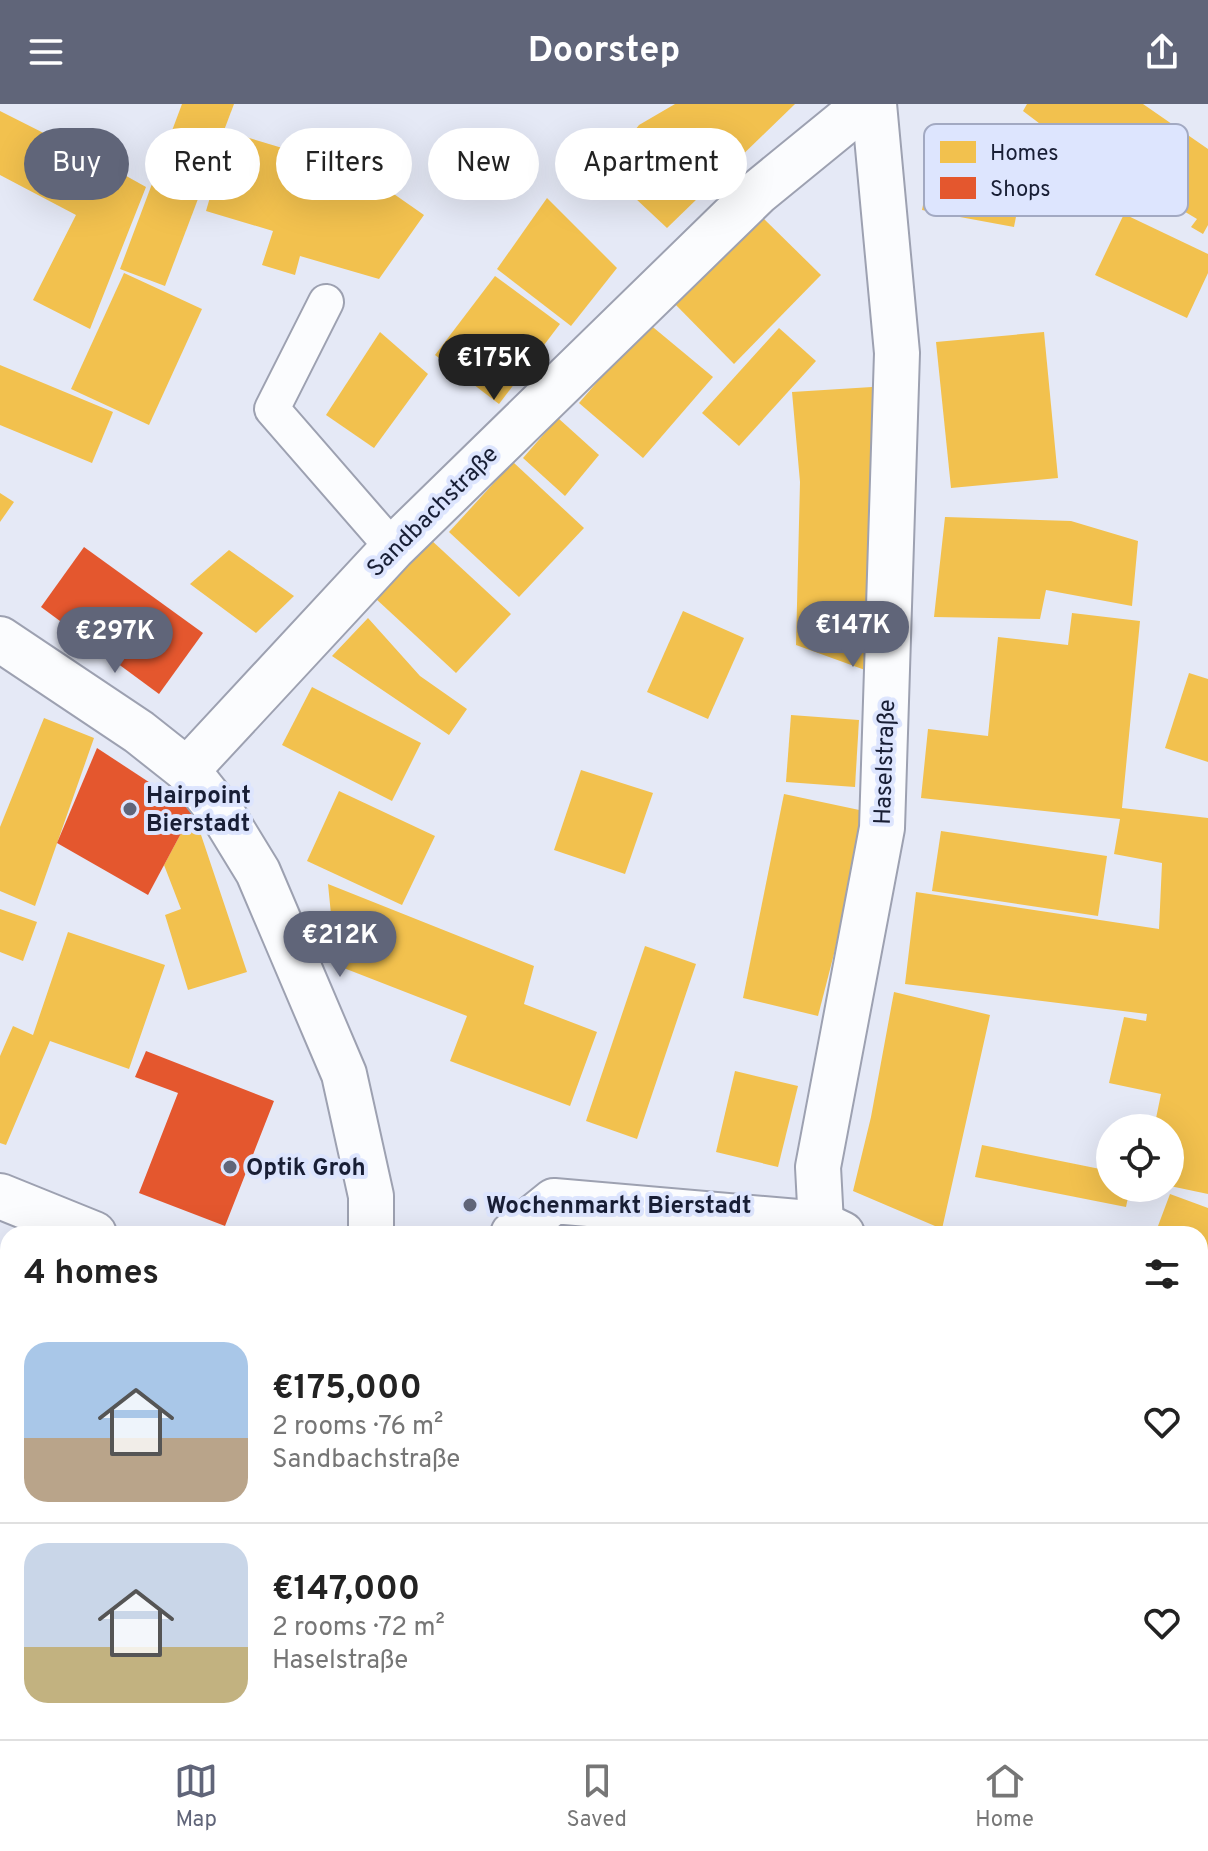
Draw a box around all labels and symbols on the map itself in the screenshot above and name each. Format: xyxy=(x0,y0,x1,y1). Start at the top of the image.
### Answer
legend xyxy=(924,124,1188,216)
text: Homes xyxy=(990,141,1059,168)
text: Shops xyxy=(990,177,1051,204)
pin: €175K xyxy=(438,334,550,402)
street label: Sandbachstraße xyxy=(361,440,505,584)
pin: €147K xyxy=(797,601,909,669)
pin: €297K xyxy=(59,607,171,675)
street label: Haselstraße xyxy=(869,699,903,825)
place label: Hairpoint Bierstadt xyxy=(146,782,251,840)
marker: Hairpoint Bierstadt xyxy=(121,800,139,818)
pin: €212K xyxy=(284,911,396,979)
place label: Optik Groh xyxy=(246,1154,366,1184)
marker: Optik Groh xyxy=(221,1158,239,1176)
place label: Wochenmarkt Bierstadt xyxy=(486,1192,751,1222)
marker: Wochenmarkt Bierstadt xyxy=(461,1196,479,1214)

